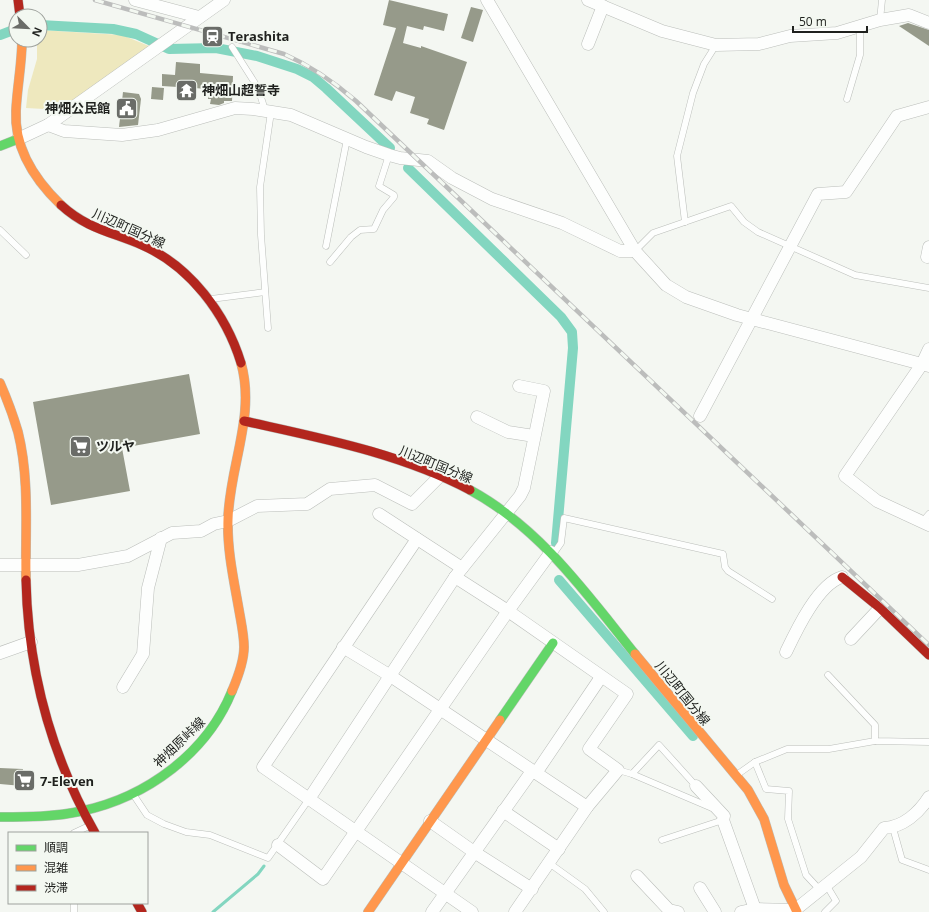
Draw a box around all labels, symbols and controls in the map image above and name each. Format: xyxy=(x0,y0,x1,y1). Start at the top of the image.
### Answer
north arrow xyxy=(8,8,48,48)
scale bar xyxy=(793,8,867,34)
text: 50 m xyxy=(799,13,827,30)
station icon: Terashita xyxy=(200,23,226,49)
text: N xyxy=(29,25,46,39)
place label: Terashita xyxy=(228,27,289,45)
temple icon: 神畑山超誓寺 xyxy=(173,77,199,103)
place label: 神畑山超誓寺 xyxy=(202,81,280,99)
public building icon: 神畑公民館 xyxy=(113,95,139,121)
place label: 神畑公民館 xyxy=(45,99,110,117)
street label: 川辺町国分線 xyxy=(90,204,168,252)
supermarket icon: ツルヤ xyxy=(68,433,94,459)
place label: ツルヤ xyxy=(96,437,135,455)
street label: 川辺町国分線 xyxy=(396,441,476,487)
street label: 川辺町国分線 xyxy=(651,657,715,729)
street label: 神畑原峠線 xyxy=(149,713,209,771)
supermarket icon: 7-Eleven xyxy=(11,768,37,794)
place label: 7-Eleven xyxy=(40,772,94,790)
legend xyxy=(8,832,148,904)
text: 順調 xyxy=(44,839,68,856)
text: 混雑 xyxy=(44,859,68,876)
text: 渋滞 xyxy=(44,879,68,896)

